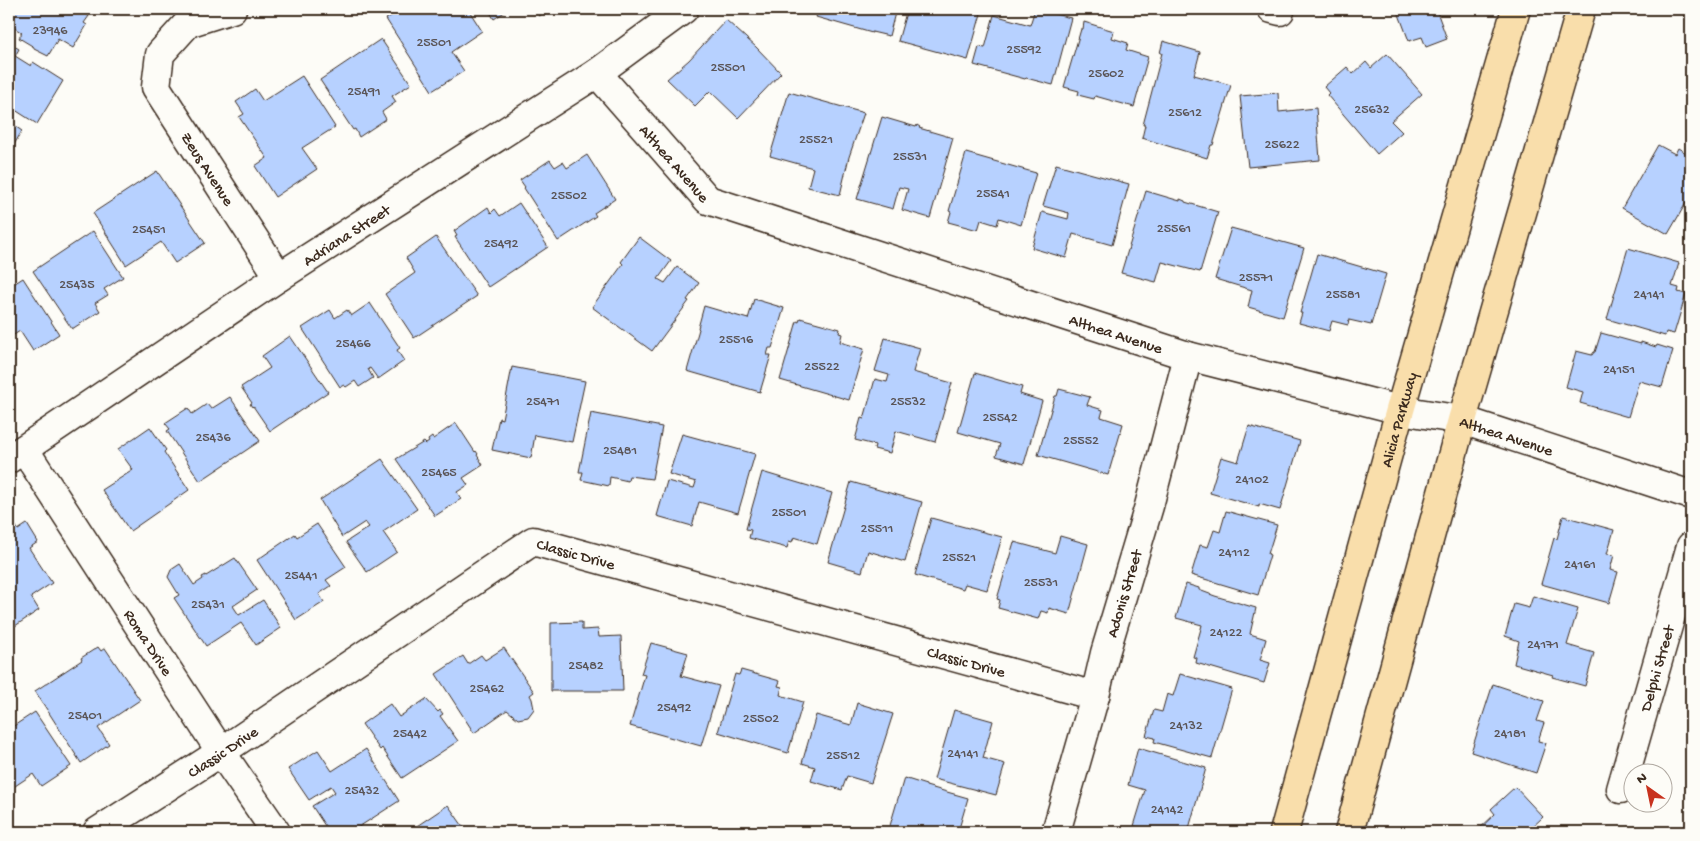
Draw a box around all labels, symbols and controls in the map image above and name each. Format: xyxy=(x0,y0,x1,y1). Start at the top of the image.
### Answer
house number: 23946 xyxy=(33,23,68,40)
house number: 25501 xyxy=(416,35,452,52)
house number: 25592 xyxy=(1006,42,1042,59)
house number: 25501 xyxy=(710,60,746,77)
house number: 25602 xyxy=(1088,66,1124,83)
house number: 25491 xyxy=(347,84,381,101)
house number: 25632 xyxy=(1354,102,1390,119)
house number: 25612 xyxy=(1168,105,1202,122)
street label: Althea Avenue xyxy=(634,122,712,208)
street label: Zeus Avenue xyxy=(175,130,237,211)
house number: 25521 xyxy=(799,132,833,149)
house number: 25622 xyxy=(1264,137,1300,154)
house number: 25531 xyxy=(893,149,927,166)
house number: 25541 xyxy=(976,186,1010,203)
house number: 25502 xyxy=(551,188,587,205)
street label: Adriana Street xyxy=(301,201,396,272)
house number: 25561 xyxy=(1157,221,1191,238)
house number: 25451 xyxy=(132,222,166,239)
house number: 25492 xyxy=(484,236,518,253)
house number: 25571 xyxy=(1239,270,1273,287)
house number: 25435 xyxy=(59,277,95,294)
house number: 25581 xyxy=(1326,287,1360,304)
house number: 24141 xyxy=(1633,287,1665,304)
street label: Althea Avenue xyxy=(1066,312,1165,360)
house number: 25516 xyxy=(719,332,754,349)
house number: 25466 xyxy=(335,336,371,353)
house number: 25522 xyxy=(804,359,840,376)
house number: 24151 xyxy=(1603,362,1635,379)
street label: Alicia Parkway xyxy=(1379,371,1423,470)
house number: 25471 xyxy=(526,394,560,411)
house number: 25532 xyxy=(890,394,926,411)
house number: 25542 xyxy=(982,410,1018,427)
street label: Althea Avenue xyxy=(1456,414,1555,462)
house number: 25436 xyxy=(195,430,232,447)
house number: 25552 xyxy=(1063,433,1099,450)
house number: 25481 xyxy=(603,443,637,460)
house number: 25465 xyxy=(421,465,457,482)
house number: 24102 xyxy=(1235,472,1269,489)
house number: 25501 xyxy=(771,505,807,522)
house number: 25511 xyxy=(861,521,893,538)
street label: Classic Drive xyxy=(534,536,617,576)
house number: 24112 xyxy=(1218,545,1250,562)
street label: Adonis Street xyxy=(1104,547,1149,640)
house number: 25521 xyxy=(942,550,976,567)
house number: 24161 xyxy=(1564,557,1596,574)
house number: 25441 xyxy=(284,568,318,585)
house number: 25531 xyxy=(1024,575,1058,592)
house number: 25431 xyxy=(191,597,225,614)
street label: Roma Drive xyxy=(118,607,175,681)
street label: Delphi Street xyxy=(1638,622,1681,715)
house number: 24122 xyxy=(1210,625,1243,642)
house number: 24171 xyxy=(1527,637,1559,654)
street label: Classic Drive xyxy=(924,644,1008,684)
house number: 25482 xyxy=(568,658,604,675)
house number: 25462 xyxy=(470,681,505,698)
house number: 25492 xyxy=(657,700,691,717)
house number: 25401 xyxy=(68,708,102,725)
house number: 25502 xyxy=(743,711,779,728)
house number: 24132 xyxy=(1169,718,1203,735)
street label: Classic Drive xyxy=(185,723,263,784)
house number: 25442 xyxy=(393,726,427,743)
house number: 24181 xyxy=(1494,726,1526,743)
house number: 24141 xyxy=(947,746,979,763)
house number: 25512 xyxy=(826,748,860,765)
north arrow xyxy=(1622,764,1672,814)
text: N xyxy=(1634,770,1651,789)
house number: 25432 xyxy=(345,783,380,800)
house number: 24142 xyxy=(1151,802,1183,819)

